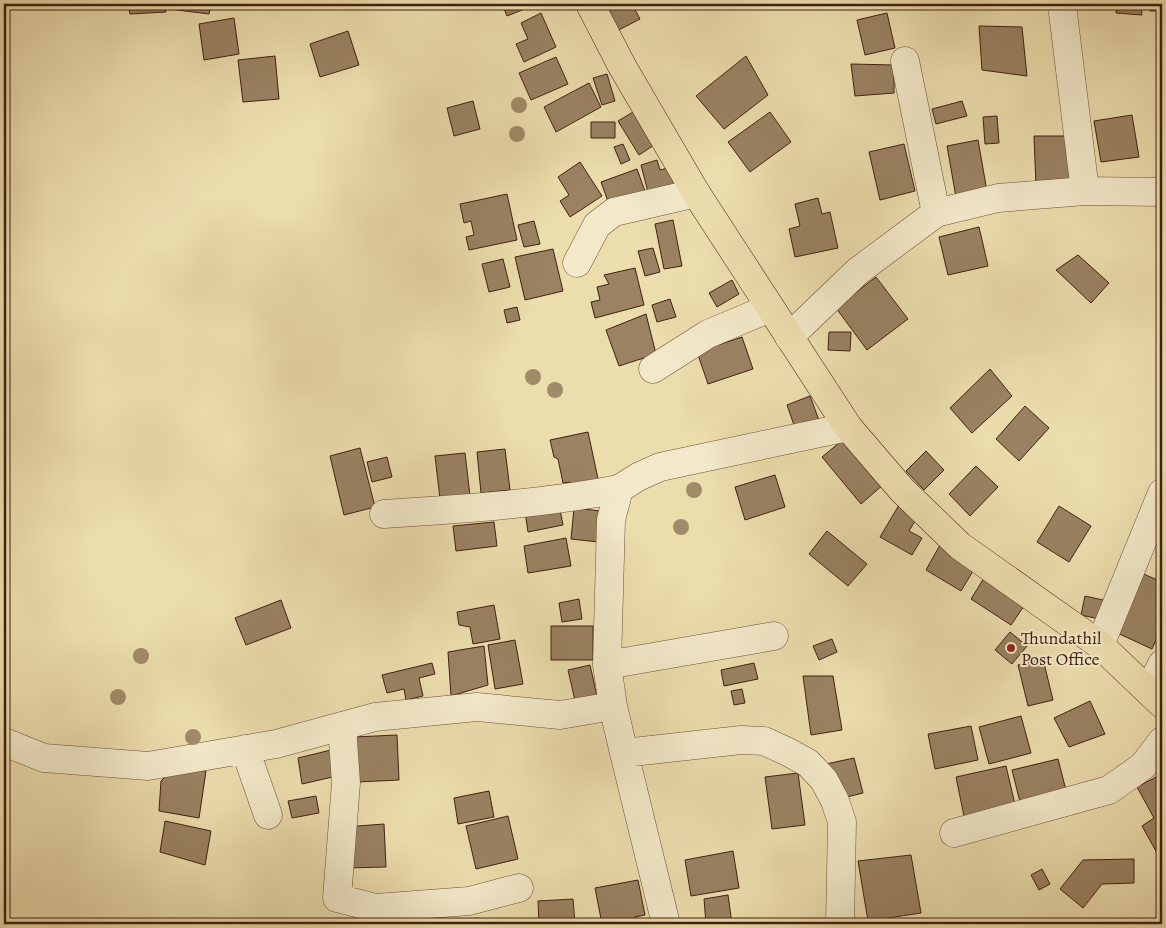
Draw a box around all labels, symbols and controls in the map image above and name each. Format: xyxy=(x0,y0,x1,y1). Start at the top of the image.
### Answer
place label: Thundathil Post Office xyxy=(1021,626,1102,671)
marker: Thundathil Post Office xyxy=(1005,642,1017,654)

